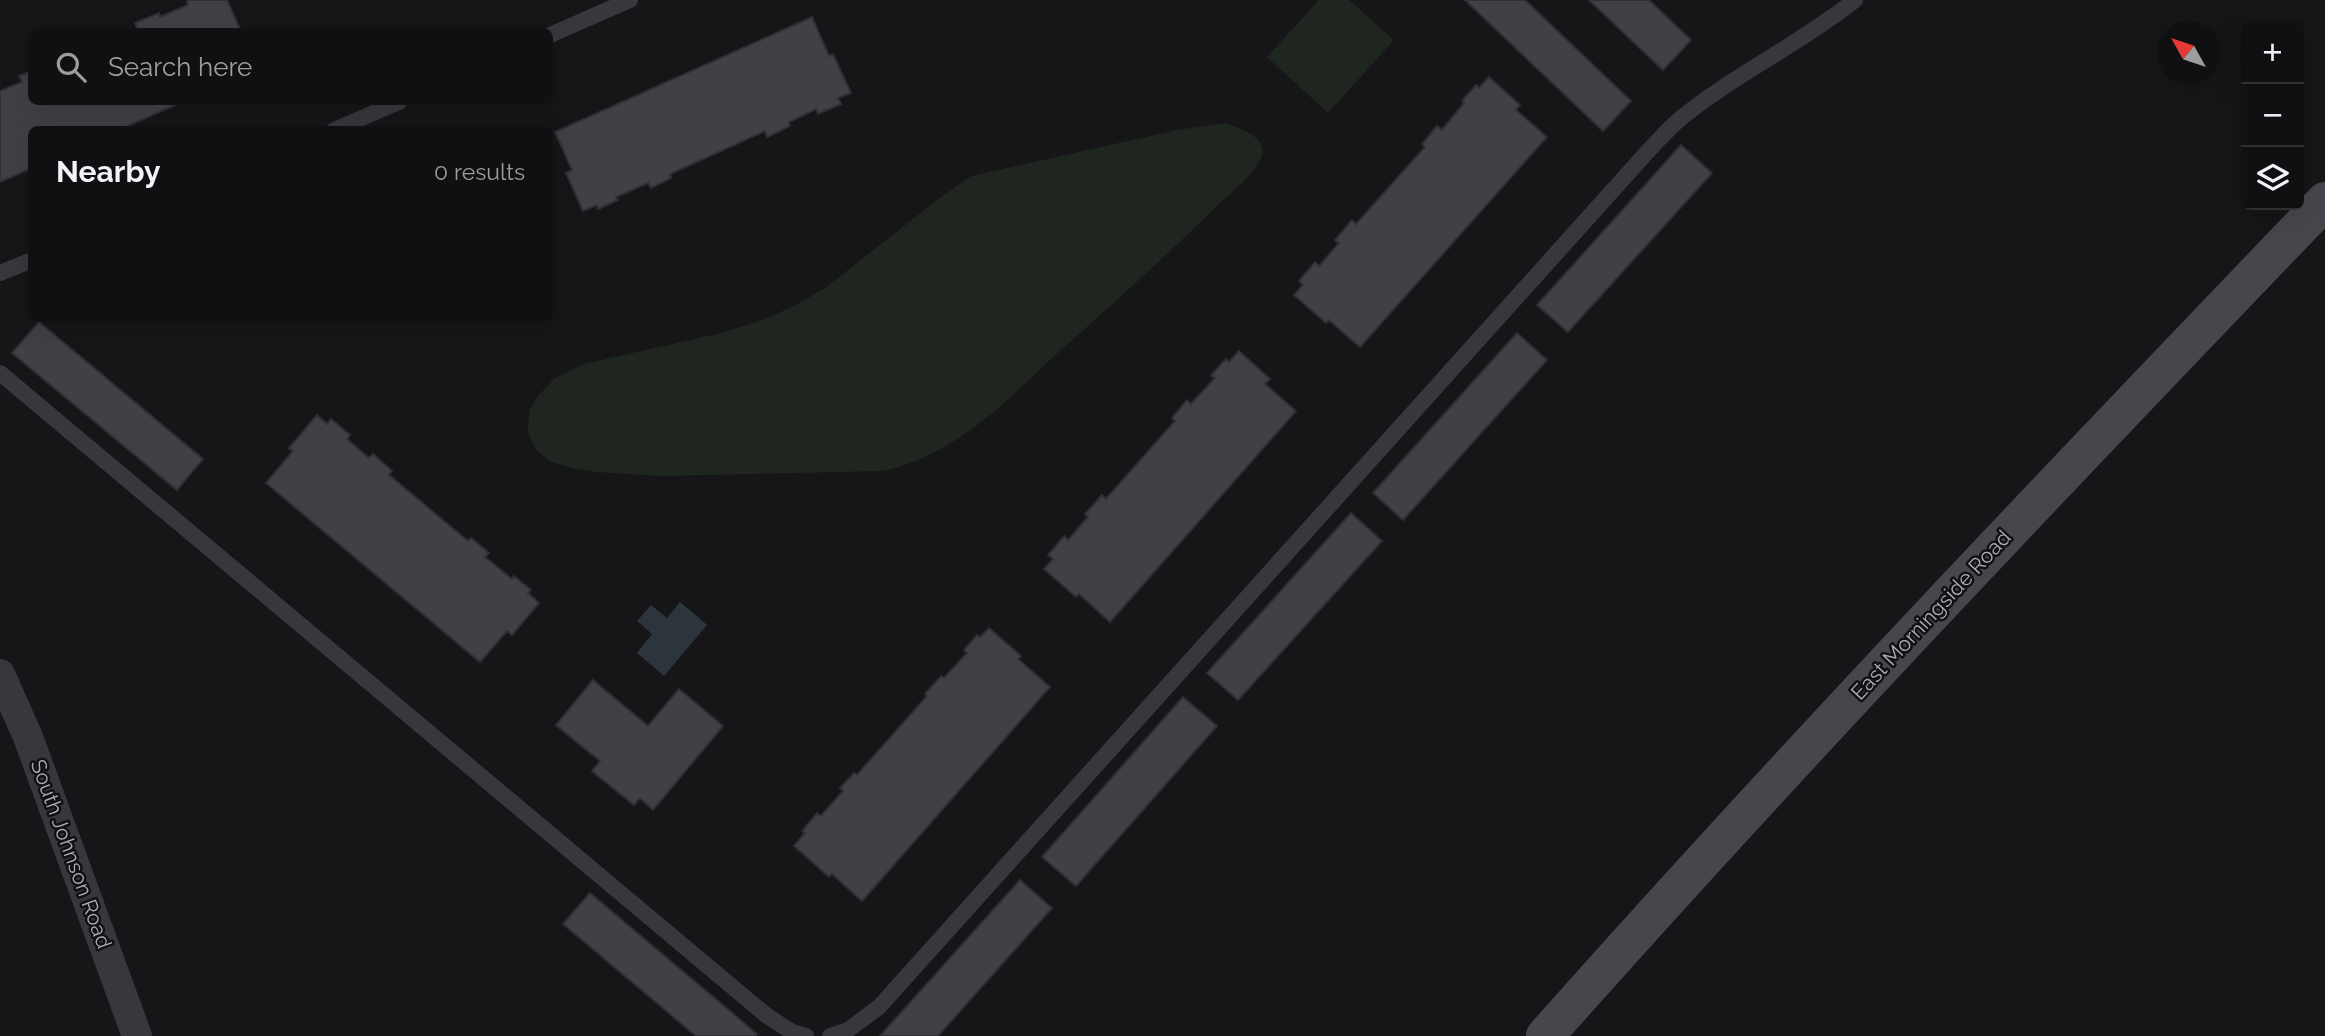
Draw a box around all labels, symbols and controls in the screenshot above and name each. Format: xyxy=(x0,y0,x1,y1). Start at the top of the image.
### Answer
north arrow xyxy=(2157,21,2220,84)
map controls xyxy=(2241,21,2304,210)
button: + xyxy=(2241,21,2304,84)
search box xyxy=(28,28,553,105)
icon: search xyxy=(52,48,90,86)
text: Search here xyxy=(108,52,252,82)
button: − xyxy=(2241,84,2304,147)
button: layers xyxy=(2241,147,2304,210)
text: Nearby xyxy=(56,154,160,189)
text: 0 results xyxy=(434,158,525,185)
street label: East Morningside Road xyxy=(1846,525,2016,705)
street label: South Johnson Road xyxy=(26,756,117,952)

